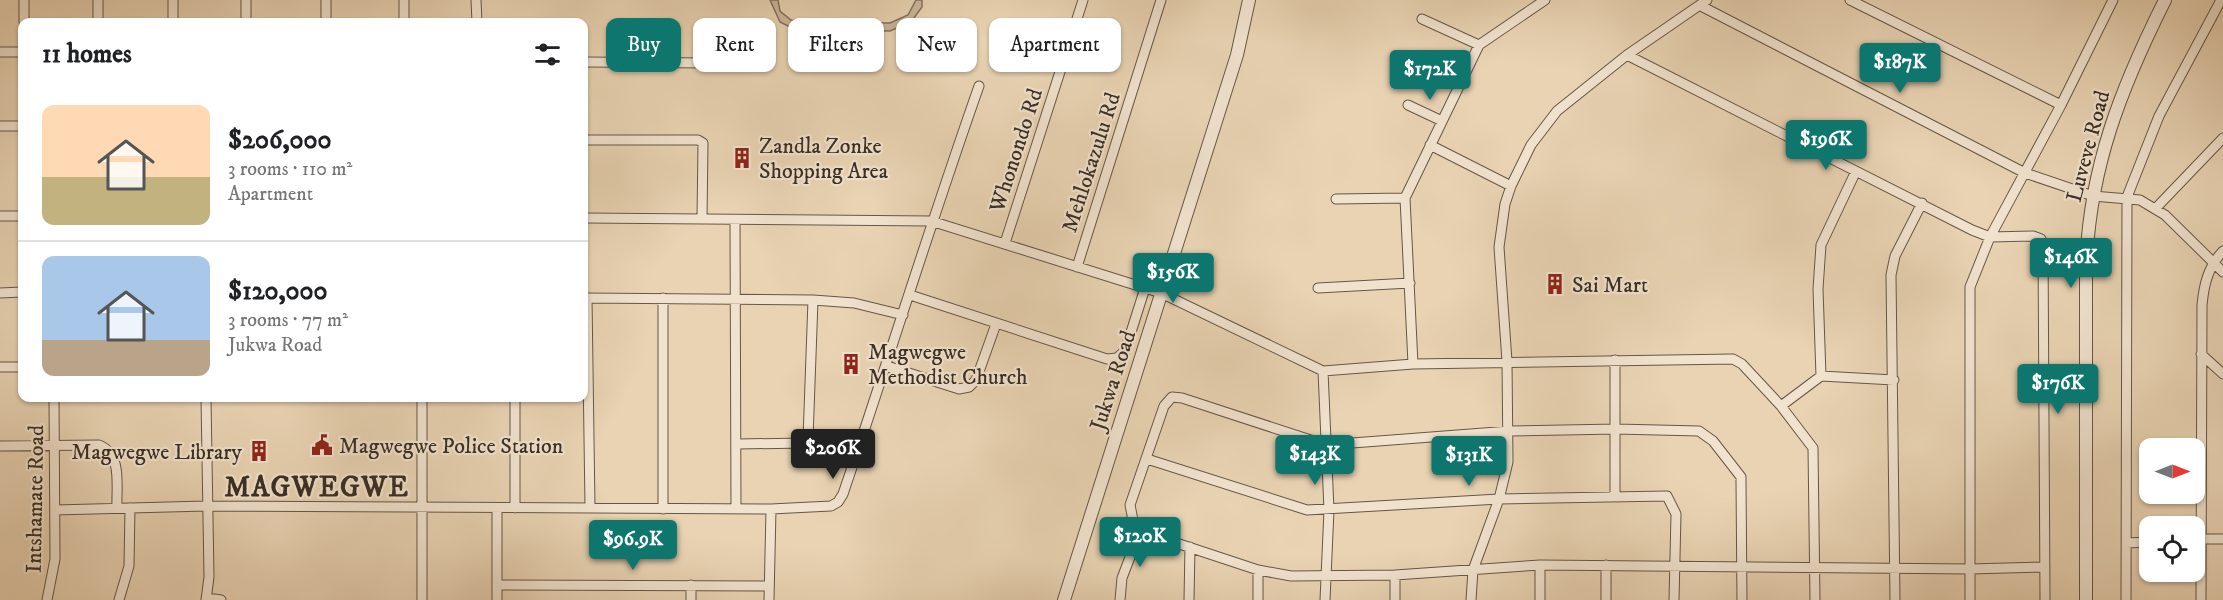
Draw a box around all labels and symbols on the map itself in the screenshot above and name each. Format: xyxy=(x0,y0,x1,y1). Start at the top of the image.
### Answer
pin: $187K xyxy=(1858,43,1942,94)
pin: $172K xyxy=(1388,50,1472,101)
street label: Whonondo Rd xyxy=(983,85,1049,217)
street label: Luveve Road xyxy=(2061,88,2116,205)
street label: Mehlokazulu Rd xyxy=(1056,89,1127,236)
pin: $196K xyxy=(1784,120,1868,171)
place label: Zandla Zonke Shopping Area xyxy=(759,133,889,185)
building icon: Zandla Zonke Shopping Area xyxy=(730,146,754,170)
pin: $146K xyxy=(2029,238,2113,289)
pin: $156K xyxy=(1131,253,1215,304)
building icon: Sai Mart xyxy=(1543,272,1567,296)
place label: Sai Mart xyxy=(1572,272,1648,299)
street label: Jukwa Road xyxy=(1084,327,1142,436)
place label: Magwegwe Methodist Church xyxy=(868,339,1028,391)
building icon: Magwegwe Methodist Church xyxy=(839,352,863,376)
pin: $176K xyxy=(2016,364,2100,415)
street label: Intshamate Road xyxy=(21,425,50,573)
pin: $206K xyxy=(791,429,875,480)
public building icon: Magwegwe Police Station xyxy=(310,433,334,457)
place label: Magwegwe Police Station xyxy=(339,433,564,460)
pin: $143K xyxy=(1273,435,1357,486)
pin: $131K xyxy=(1427,436,1511,487)
north arrow xyxy=(2139,438,2205,504)
place label: Magwegwe Library xyxy=(71,439,243,466)
building icon: Magwegwe Library xyxy=(247,439,271,463)
district label: MAGWEGWE xyxy=(224,470,410,505)
pin: $120K xyxy=(1098,517,1182,568)
pin: $96.9K xyxy=(584,520,682,571)

